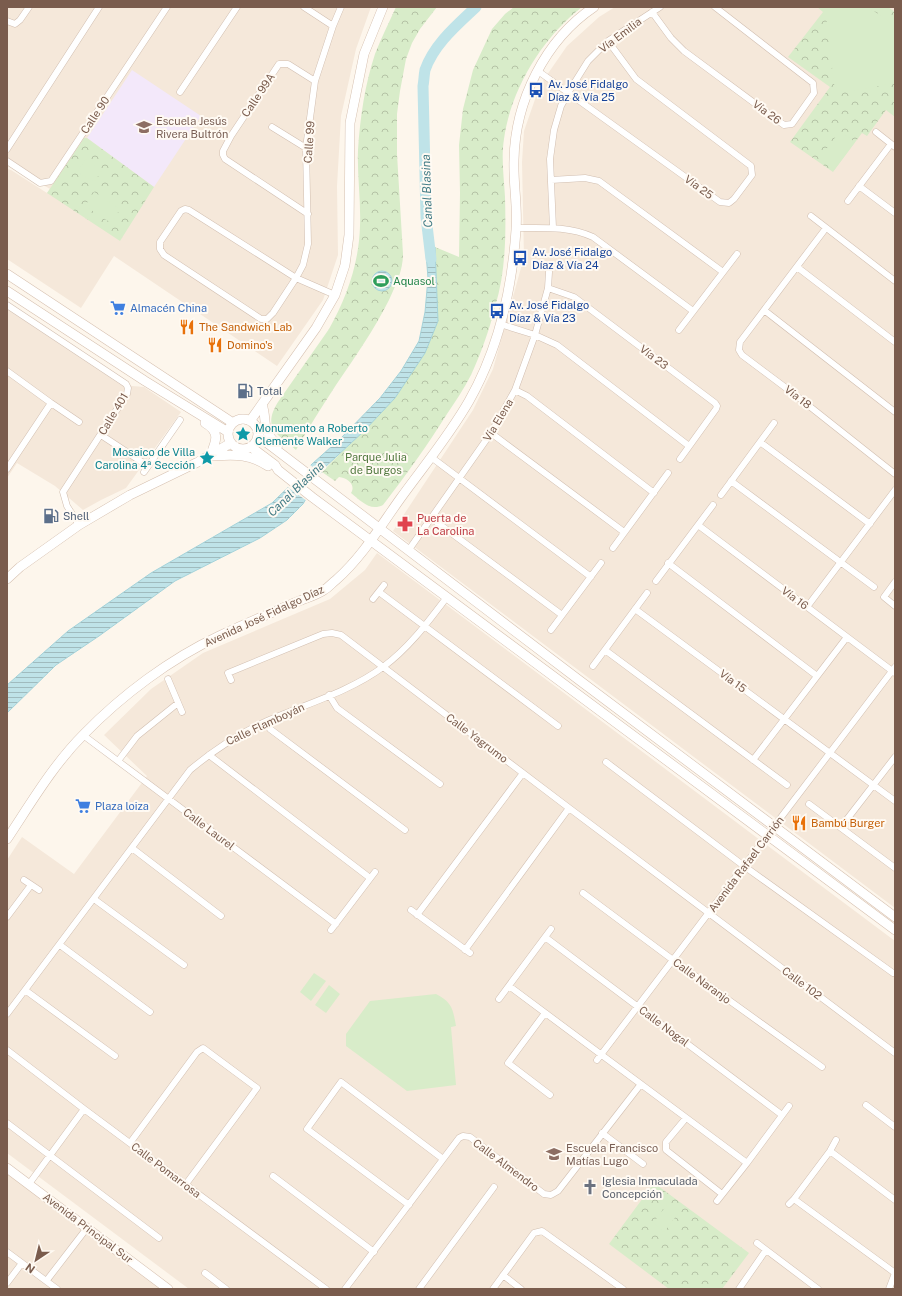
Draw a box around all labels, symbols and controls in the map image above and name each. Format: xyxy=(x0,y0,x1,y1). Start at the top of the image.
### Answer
street label: Vía Emilia xyxy=(596,15,644,55)
street label: Calle 99A xyxy=(239,71,277,119)
place label: Av. José Fidalgo Díaz & Vía 25 xyxy=(548,78,628,103)
bus stop icon: Av. José Fidalgo Díaz & Vía 25 xyxy=(527,81,545,99)
street label: Calle 90 xyxy=(78,94,112,136)
street label: Vía 26 xyxy=(750,98,784,126)
place label: Escuela Jesús Rivera Bultrón xyxy=(156,115,228,140)
school or university icon: Escuela Jesús Rivera Bultrón xyxy=(135,118,153,136)
street label: Calle 99 xyxy=(302,120,316,164)
water label: Canal Blasina xyxy=(419,154,435,228)
street label: Vía 25 xyxy=(682,173,716,201)
place label: Av. José Fidalgo Díaz & Vía 24 xyxy=(532,246,612,271)
bus stop icon: Av. José Fidalgo Díaz & Vía 24 xyxy=(511,249,529,267)
sports icon: Aquasol xyxy=(372,272,390,290)
place label: Aquasol xyxy=(393,275,435,287)
supermarket icon: Almacén China xyxy=(109,299,127,317)
place label: Av. José Fidalgo Díaz & Vía 23 xyxy=(509,299,589,324)
place label: Almacén China xyxy=(130,302,207,314)
bus stop icon: Av. José Fidalgo Díaz & Vía 23 xyxy=(488,302,506,320)
restaurant icon: The Sandwich Lab xyxy=(178,318,196,336)
place label: The Sandwich Lab xyxy=(199,321,293,333)
restaurant icon: Domino's xyxy=(206,336,224,354)
place label: Domino's xyxy=(227,339,273,351)
street label: Vía 23 xyxy=(638,343,671,372)
fuel station icon: Total xyxy=(236,382,254,400)
street label: Vía 18 xyxy=(782,383,814,411)
place label: Total xyxy=(257,385,282,397)
street label: Calle 401 xyxy=(96,391,130,437)
street label: Vía Elena xyxy=(481,397,515,443)
place label: Monumento a Roberto Clemente Walker xyxy=(255,422,368,447)
place icon: Monumento a Roberto Clemente Walker xyxy=(234,425,252,443)
place label: Mosaico de Villa Carolina 4ª Sección xyxy=(95,446,195,471)
place icon: Mosaico de Villa Carolina 4ª Sección xyxy=(198,449,216,467)
park label: Parque Julia de Burgos xyxy=(345,451,407,476)
water label: Canal Blasina xyxy=(265,459,327,519)
fuel station icon: Shell xyxy=(42,507,60,525)
place label: Shell xyxy=(63,510,89,522)
place label: Puerta de La Carolina xyxy=(417,512,474,537)
pharmacy icon: Puerta de La Carolina xyxy=(396,515,414,533)
street label: Avenida José Fidalgo Díaz xyxy=(202,583,326,649)
street label: Vía 16 xyxy=(779,584,811,612)
street label: Vía 15 xyxy=(717,667,749,695)
street label: Calle Flamboyán xyxy=(224,701,306,747)
street label: Calle Yagrumo xyxy=(444,711,510,765)
supermarket icon: Plaza loiza xyxy=(74,797,92,815)
place label: Plaza loiza xyxy=(95,800,149,812)
street label: Calle Laurel xyxy=(181,806,237,852)
street label: Avenida Rafael Carrión xyxy=(706,814,786,914)
restaurant icon: Bambú Burger xyxy=(790,814,808,832)
place label: Bambú Burger xyxy=(811,817,885,829)
street label: Calle Naranjo xyxy=(671,956,733,1006)
street label: Calle 102 xyxy=(780,964,824,1002)
street label: Calle Nogal xyxy=(637,1003,691,1049)
street label: Calle Almendro xyxy=(471,1136,541,1194)
street label: Calle Pomarrosa xyxy=(129,1140,203,1200)
place label: Escuela Francisco Matías Lugo xyxy=(566,1142,658,1167)
school or university icon: Escuela Francisco Matías Lugo xyxy=(545,1145,563,1163)
place label: Iglesia Inmaculada Concepción xyxy=(602,1175,698,1200)
church icon: Iglesia Inmaculada Concepción xyxy=(581,1178,599,1196)
street label: Avenida Principal Sur xyxy=(41,1190,135,1266)
north arrow xyxy=(16,1240,56,1280)
text: N xyxy=(23,1261,37,1276)

